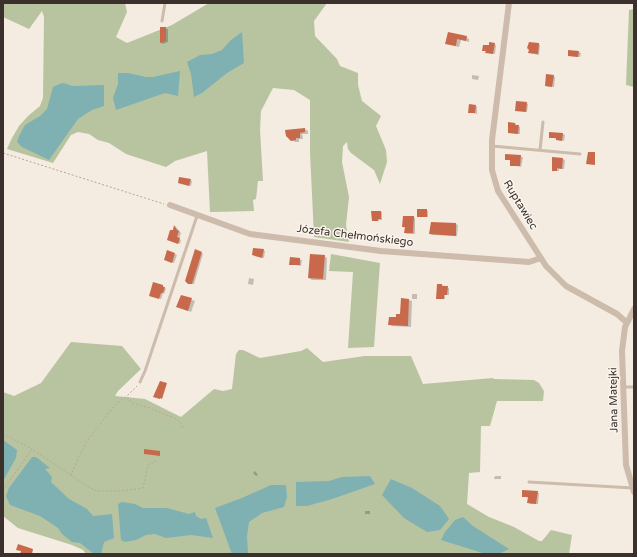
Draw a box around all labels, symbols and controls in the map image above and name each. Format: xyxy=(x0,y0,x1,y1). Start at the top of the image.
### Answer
street label: Ruptawiec xyxy=(500,178,540,232)
street label: Józefa Chełmońskiego xyxy=(296,222,414,250)
street label: Jana Matejki xyxy=(607,367,621,433)

